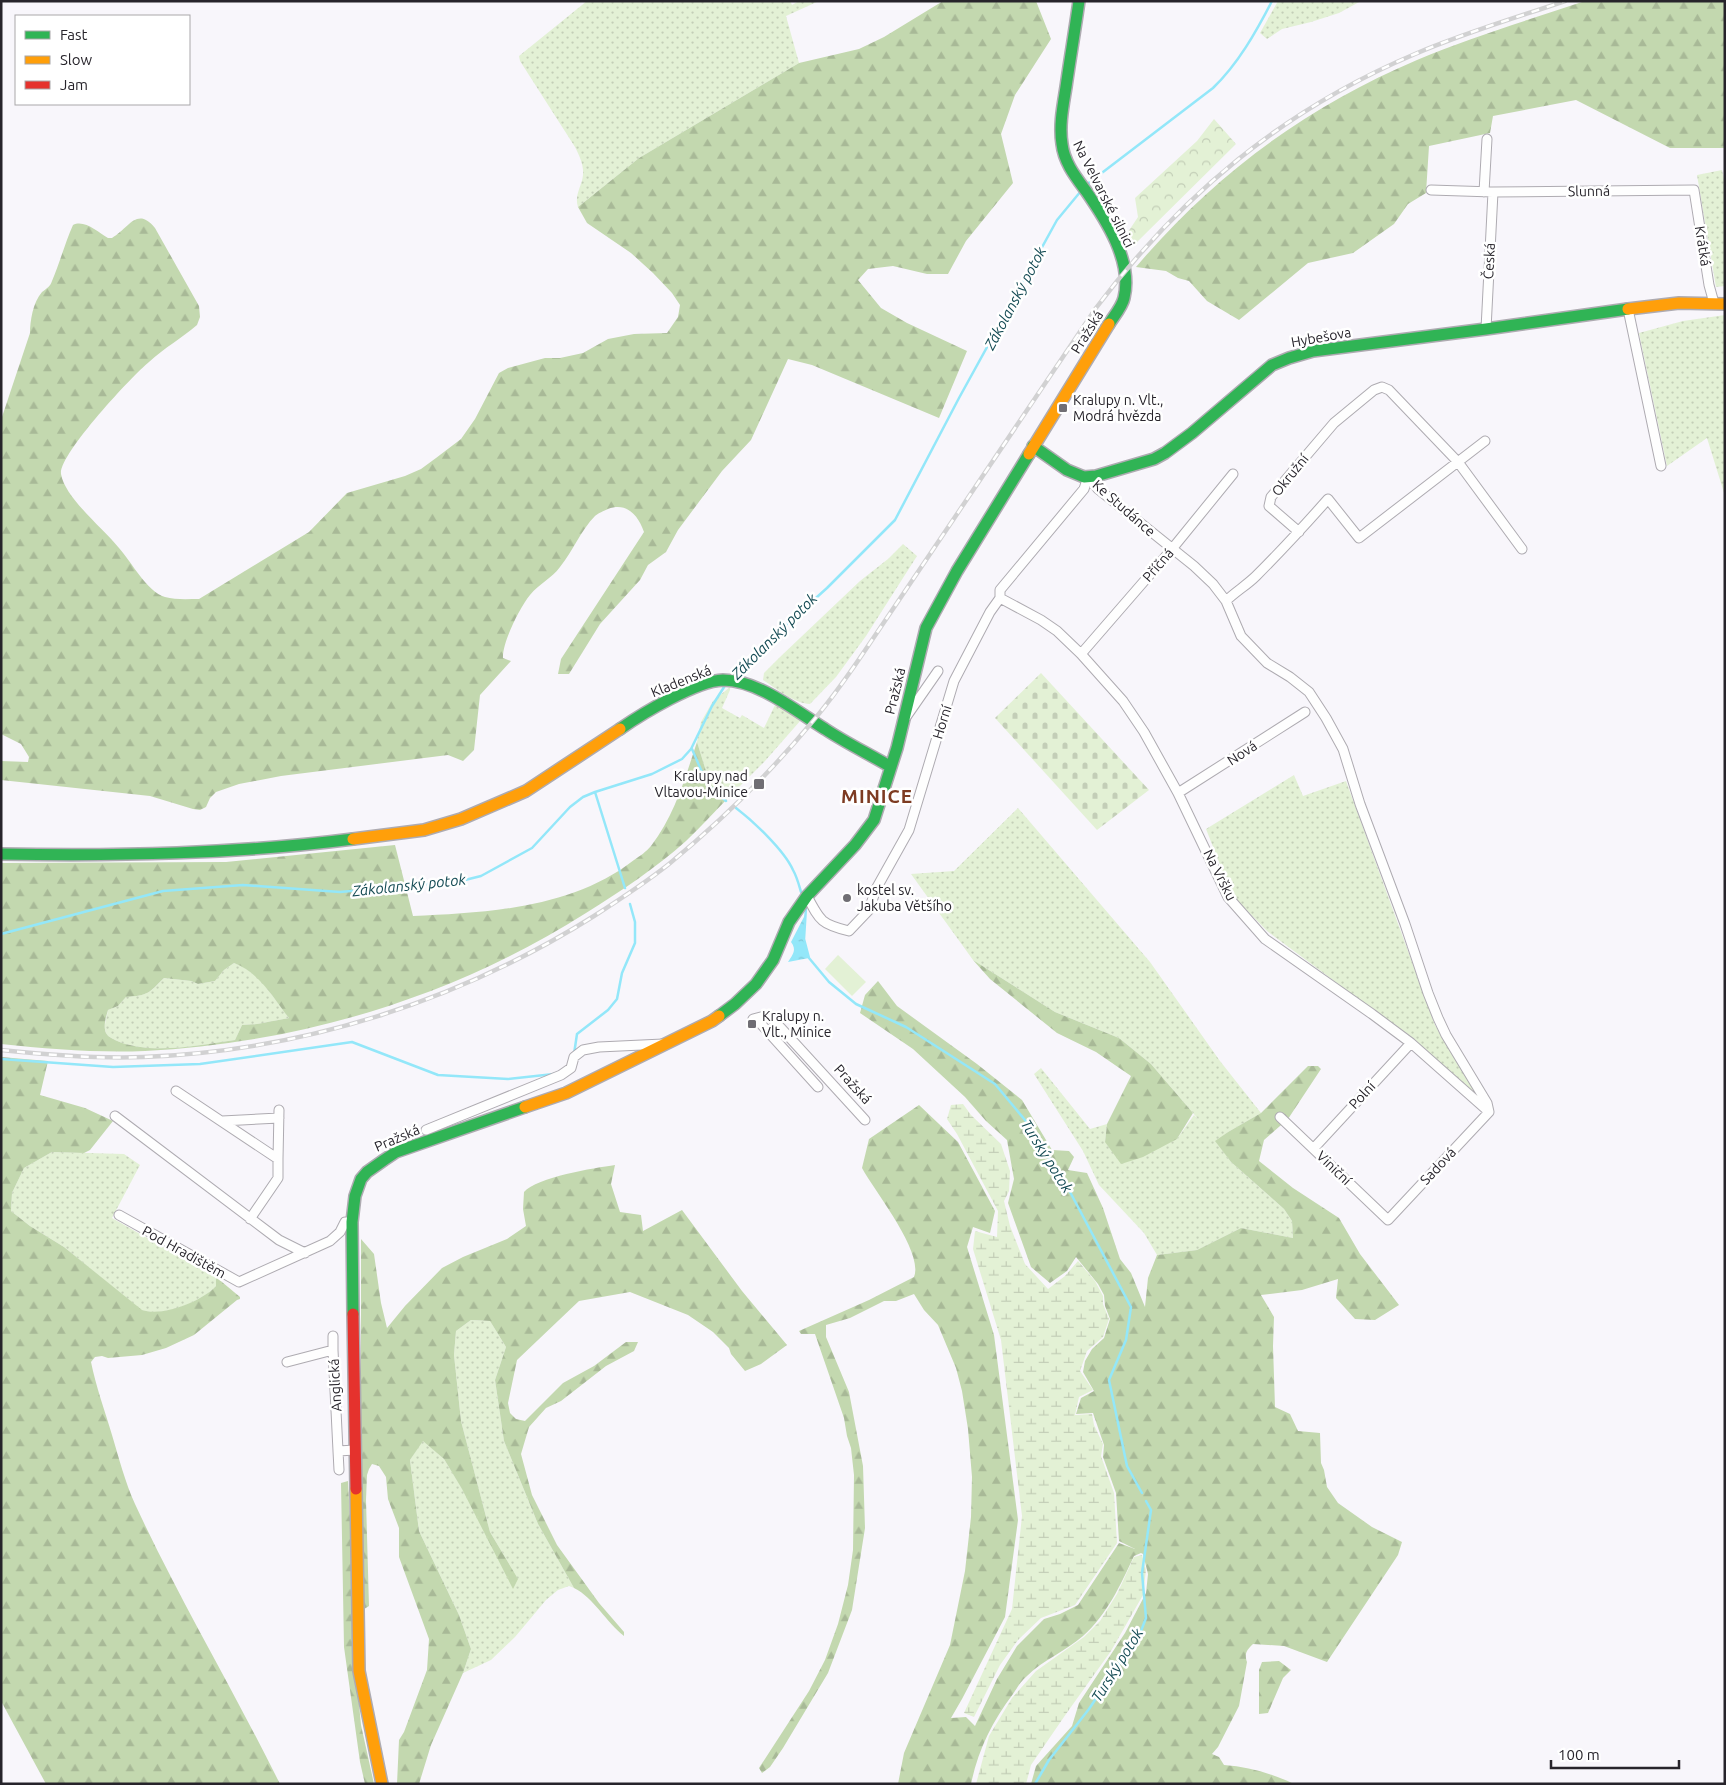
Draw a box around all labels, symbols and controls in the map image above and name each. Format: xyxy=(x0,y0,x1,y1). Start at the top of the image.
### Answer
legend xyxy=(15,15,190,105)
text: Fast xyxy=(60,26,88,43)
text: Slow xyxy=(60,51,93,68)
text: Jam xyxy=(60,76,88,93)
street label: Na Velvarské silnici xyxy=(1070,138,1138,250)
street label: Slunná xyxy=(1568,183,1610,199)
street label: Krátká xyxy=(1692,225,1714,267)
street label: Česká xyxy=(1479,242,1498,280)
water label: Zákolanský potok xyxy=(980,243,1049,353)
street label: Pražská xyxy=(1068,308,1106,356)
street label: Hybešova xyxy=(1290,324,1352,350)
place label: Kralupy n. Vlt., Modrá hvězda xyxy=(1073,392,1164,424)
marker: Kralupy n. Vlt., Modrá hvězda xyxy=(1057,402,1069,414)
street label: Okružní xyxy=(1268,450,1312,499)
street label: Ke Studánce xyxy=(1089,476,1159,540)
street label: Příčná xyxy=(1139,545,1177,585)
water label: Zákolanský potok xyxy=(727,589,821,683)
street label: Kladenská xyxy=(648,662,714,700)
street label: Pražská xyxy=(881,666,909,716)
street label: Horní xyxy=(929,703,955,741)
street label: Nová xyxy=(1224,738,1260,768)
place label: Kralupy nad Vltavou-Minice xyxy=(655,768,748,800)
marker: Kralupy nad Vltavou-Minice xyxy=(752,777,766,791)
district label: MINICE xyxy=(841,785,913,807)
street label: Na Vršku xyxy=(1200,847,1240,903)
water label: Zákolanský potok xyxy=(350,871,467,900)
place label: kostel sv. Jakuba Většího xyxy=(857,882,952,914)
marker: kostel sv. Jakuba Většího xyxy=(841,892,853,904)
place label: Kralupy n. Vlt., Minice xyxy=(762,1008,831,1040)
marker: Kralupy n. Vlt., Minice xyxy=(746,1018,758,1030)
street label: Pražská xyxy=(831,1061,875,1107)
street label: Polní xyxy=(1345,1078,1379,1112)
water label: Turský potok xyxy=(1018,1116,1076,1196)
street label: Pražská xyxy=(372,1121,422,1155)
street label: Sadová xyxy=(1417,1144,1459,1188)
street label: Viniční xyxy=(1313,1148,1355,1189)
street label: Pod Hradištěm xyxy=(139,1222,229,1282)
street label: Anglická xyxy=(326,1358,344,1412)
water label: Turský potok xyxy=(1088,1625,1146,1705)
scale bar xyxy=(1551,1738,1678,1770)
text: 100 m xyxy=(1558,1746,1600,1763)

